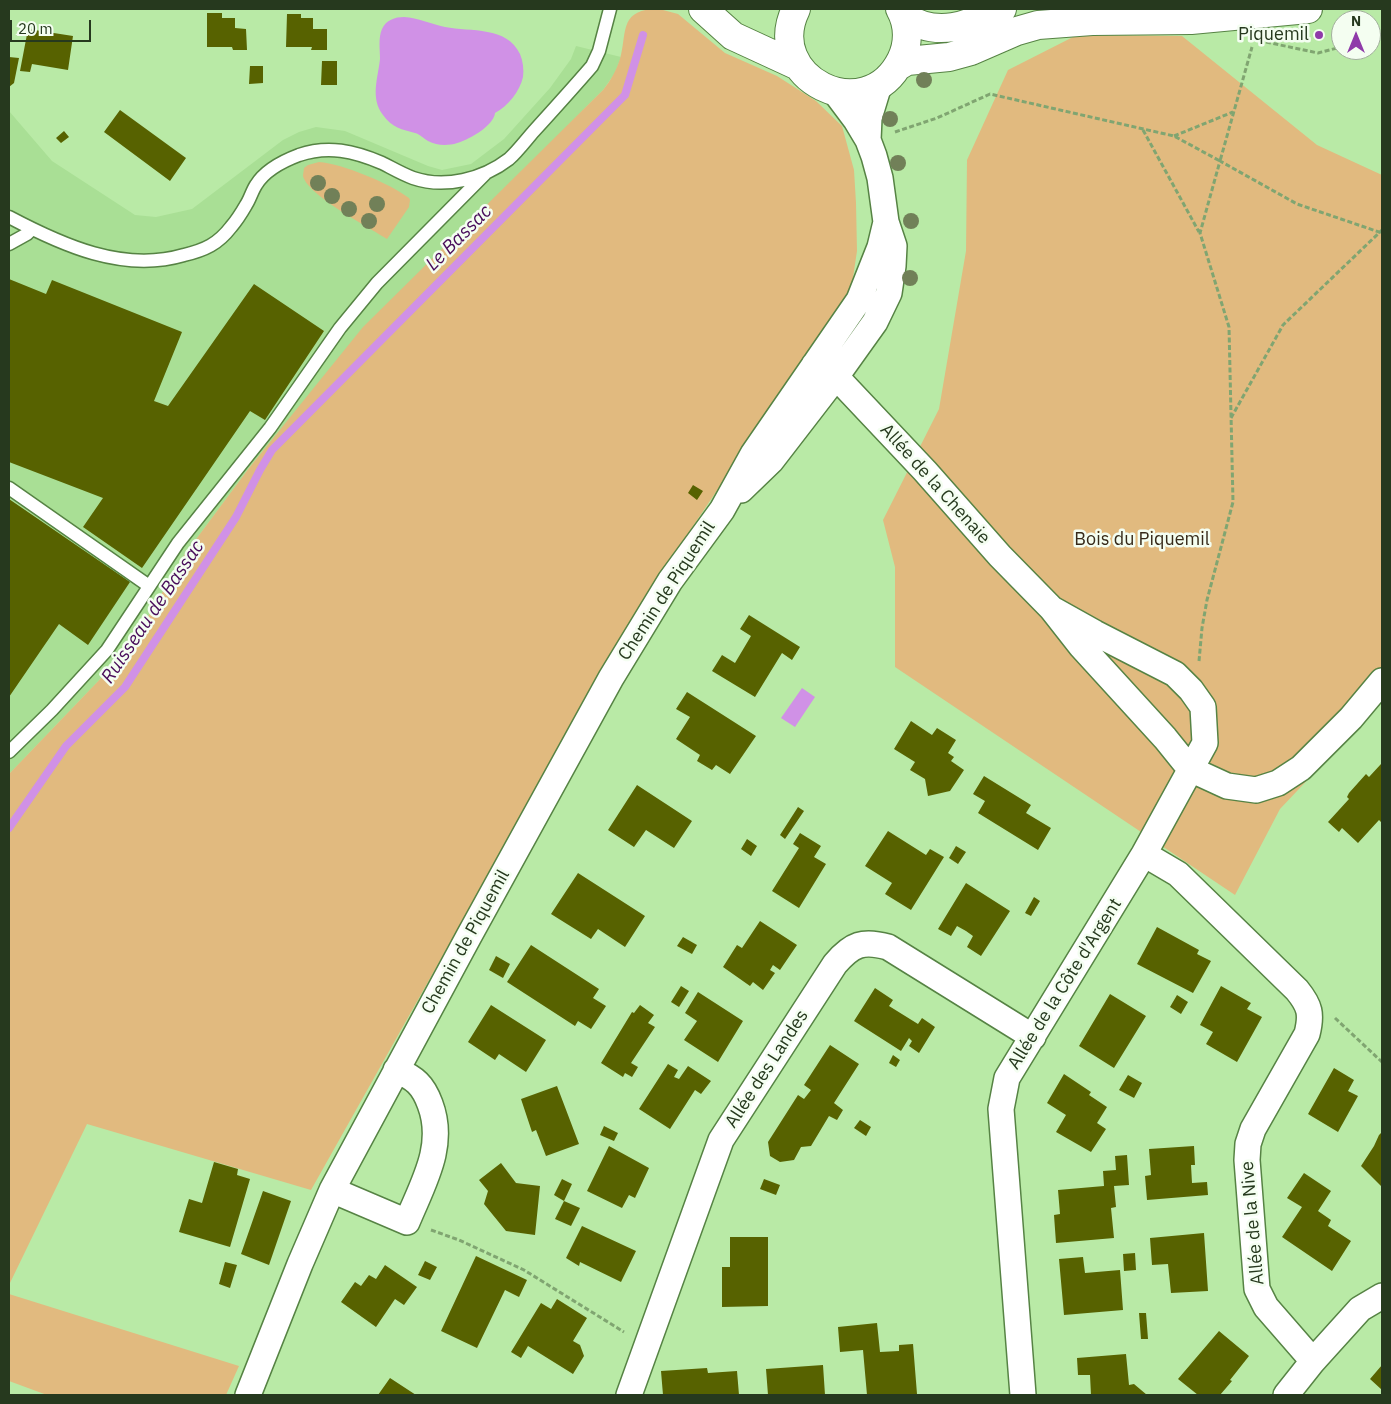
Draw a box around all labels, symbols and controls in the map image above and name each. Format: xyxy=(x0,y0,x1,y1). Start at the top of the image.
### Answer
scale bar xyxy=(12,10,94,42)
north arrow xyxy=(1331,10,1381,60)
text: N xyxy=(1351,12,1361,30)
text: 20 m xyxy=(18,19,53,38)
place label: Piquemil xyxy=(1238,24,1309,46)
marker: Piquemil xyxy=(1313,29,1325,41)
water label: Le Bassac xyxy=(421,200,497,276)
street label: Allée de la Chenaie xyxy=(875,420,995,548)
street label: Chemin de Piquemil xyxy=(614,517,720,665)
park label: Bois du Piquemil xyxy=(1074,529,1210,551)
water label: Ruisseau de Bassac xyxy=(97,536,209,688)
street label: Chemin de Piquemil xyxy=(417,866,515,1018)
street label: Allée de la Côte d'Argent xyxy=(1003,894,1127,1074)
street label: Allée des Landes xyxy=(721,1006,813,1132)
street label: Allée de la Nive xyxy=(1237,1160,1269,1286)

